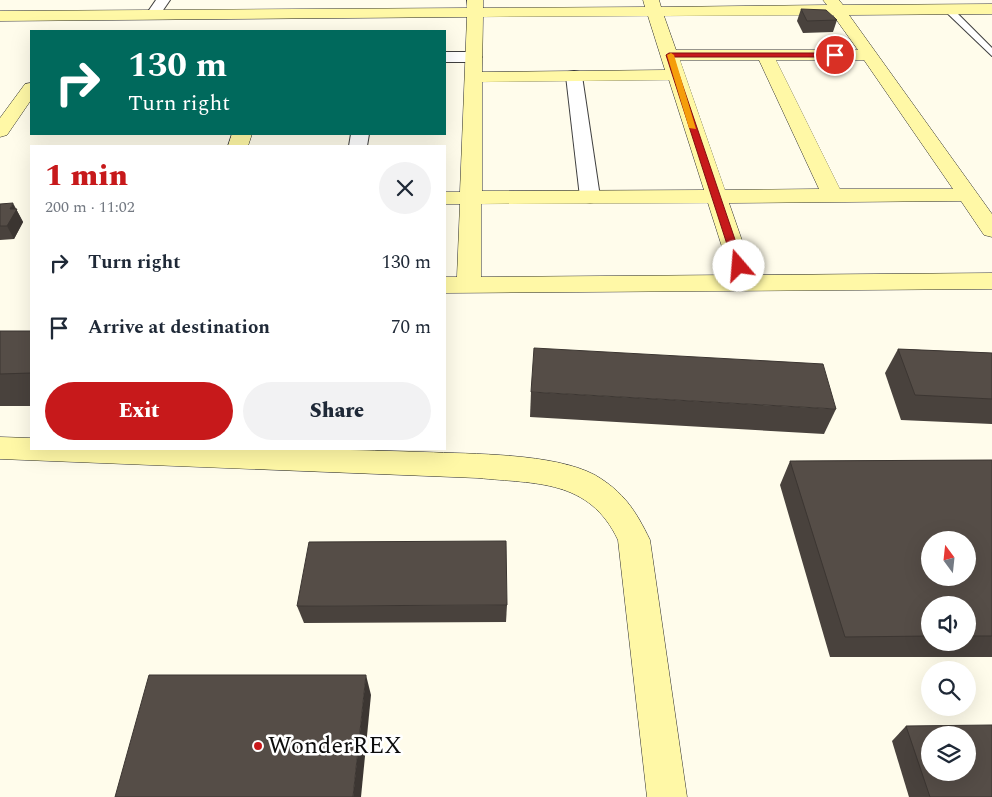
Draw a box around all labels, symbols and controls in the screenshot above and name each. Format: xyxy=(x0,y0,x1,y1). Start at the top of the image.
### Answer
pin xyxy=(814,34,856,76)
text: 130 m xyxy=(128,39,227,92)
icon: arrive xyxy=(821,41,849,69)
icon: right xyxy=(45,50,110,115)
text: Turn right xyxy=(128,87,230,120)
text: 1 min xyxy=(45,153,128,199)
button: close xyxy=(379,162,431,214)
text: 200 m · 11:02 xyxy=(45,195,135,219)
position arrow xyxy=(712,239,764,291)
text: Turn right xyxy=(88,248,181,277)
text: 130 m xyxy=(381,248,431,277)
icon: right xyxy=(45,249,73,277)
text: Arrive at destination xyxy=(88,313,270,342)
text: 70 m xyxy=(391,313,431,342)
icon: arrive xyxy=(45,314,73,342)
button: Exit xyxy=(45,382,233,440)
button: Share xyxy=(243,382,431,440)
north arrow xyxy=(921,531,976,586)
map controls xyxy=(921,531,976,781)
button: sound xyxy=(921,596,976,651)
button: search xyxy=(921,661,976,716)
button: layers xyxy=(921,726,976,781)
place label: WonderREX xyxy=(268,728,402,764)
marker: WonderREX xyxy=(252,740,264,752)

